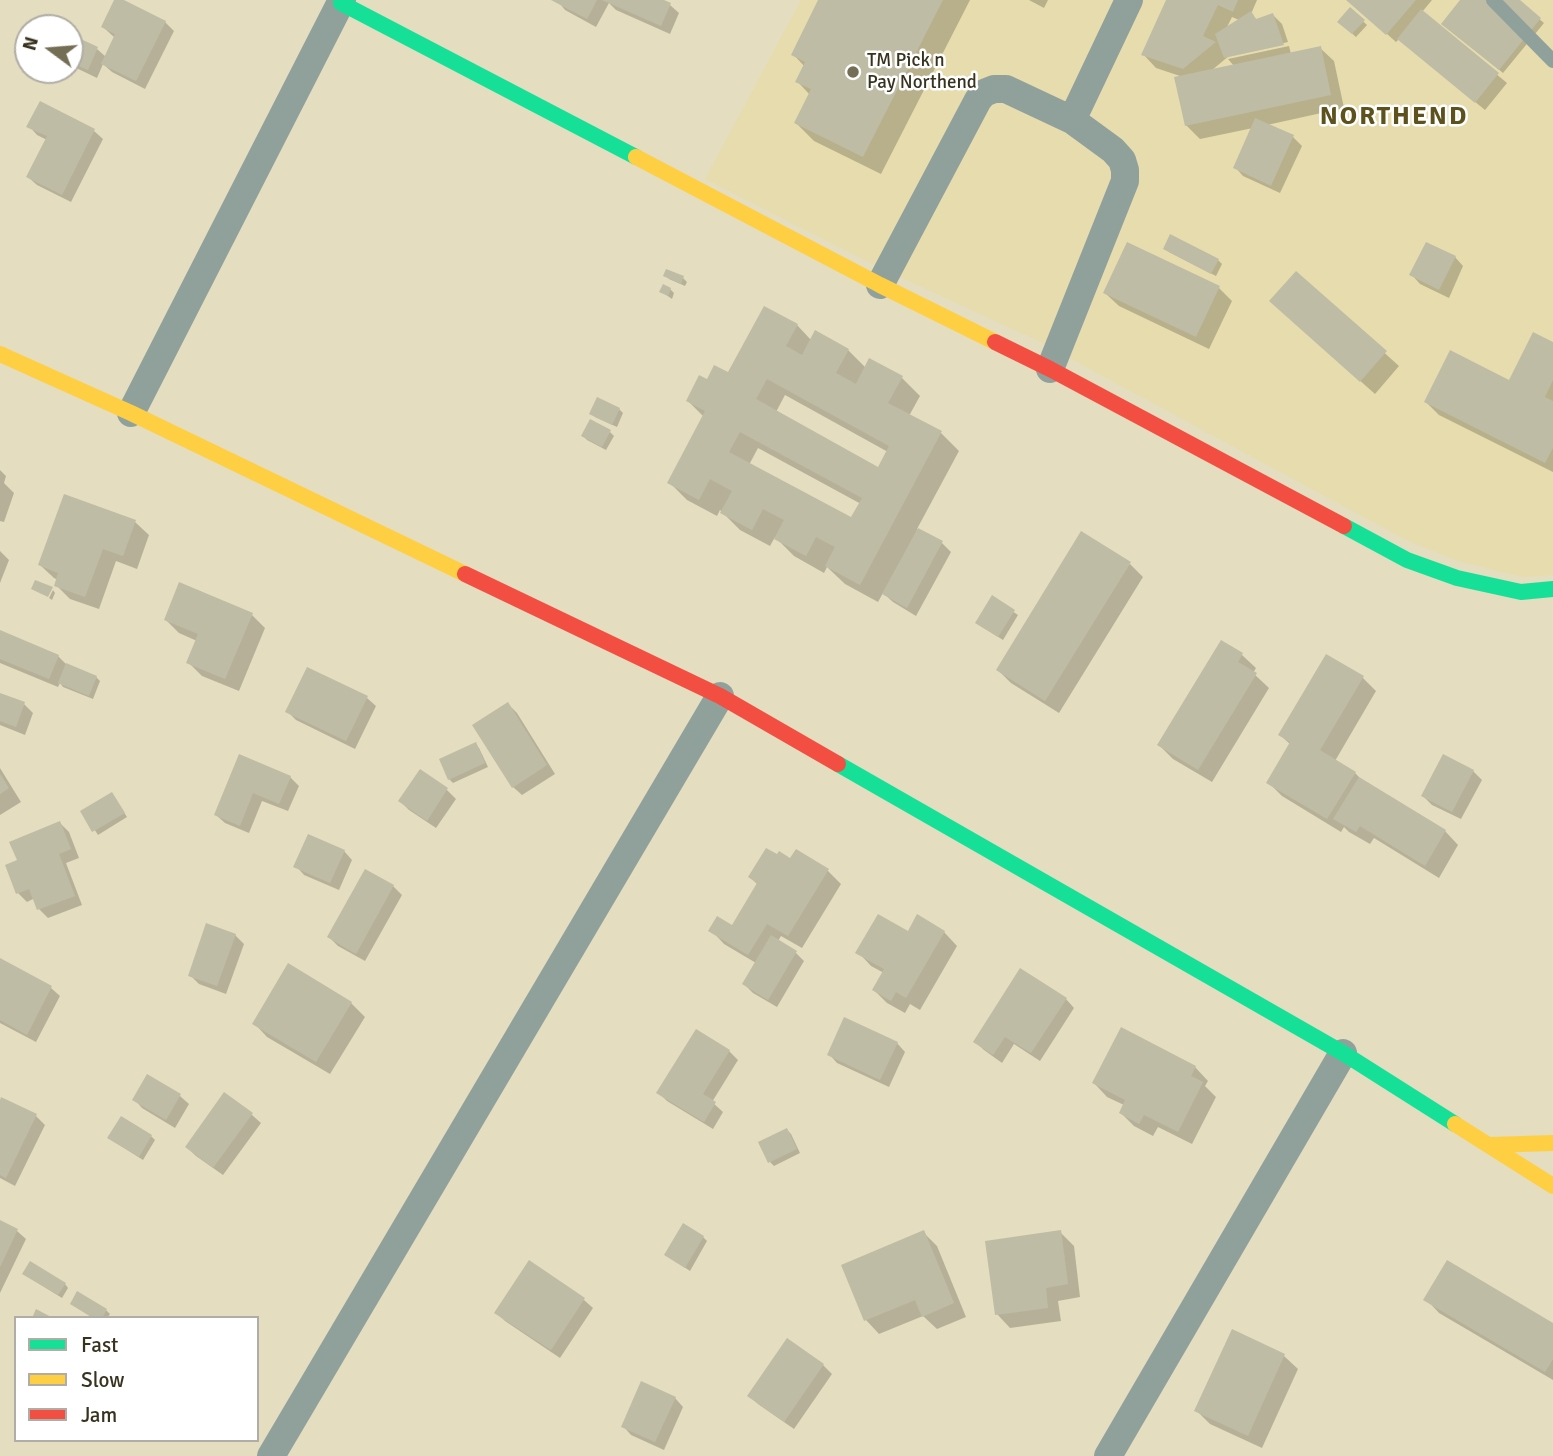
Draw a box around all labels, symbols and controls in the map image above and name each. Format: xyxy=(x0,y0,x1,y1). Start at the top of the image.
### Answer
north arrow xyxy=(14,14,84,84)
text: N xyxy=(17,34,44,53)
place label: TM Pick n Pay Northend xyxy=(867,50,977,94)
marker: TM Pick n Pay Northend xyxy=(845,64,861,80)
district label: NORTHEND xyxy=(1321,101,1467,133)
legend xyxy=(14,1316,259,1442)
text: Fast xyxy=(81,1332,118,1358)
text: Slow xyxy=(81,1367,125,1393)
text: Jam xyxy=(81,1402,117,1428)

